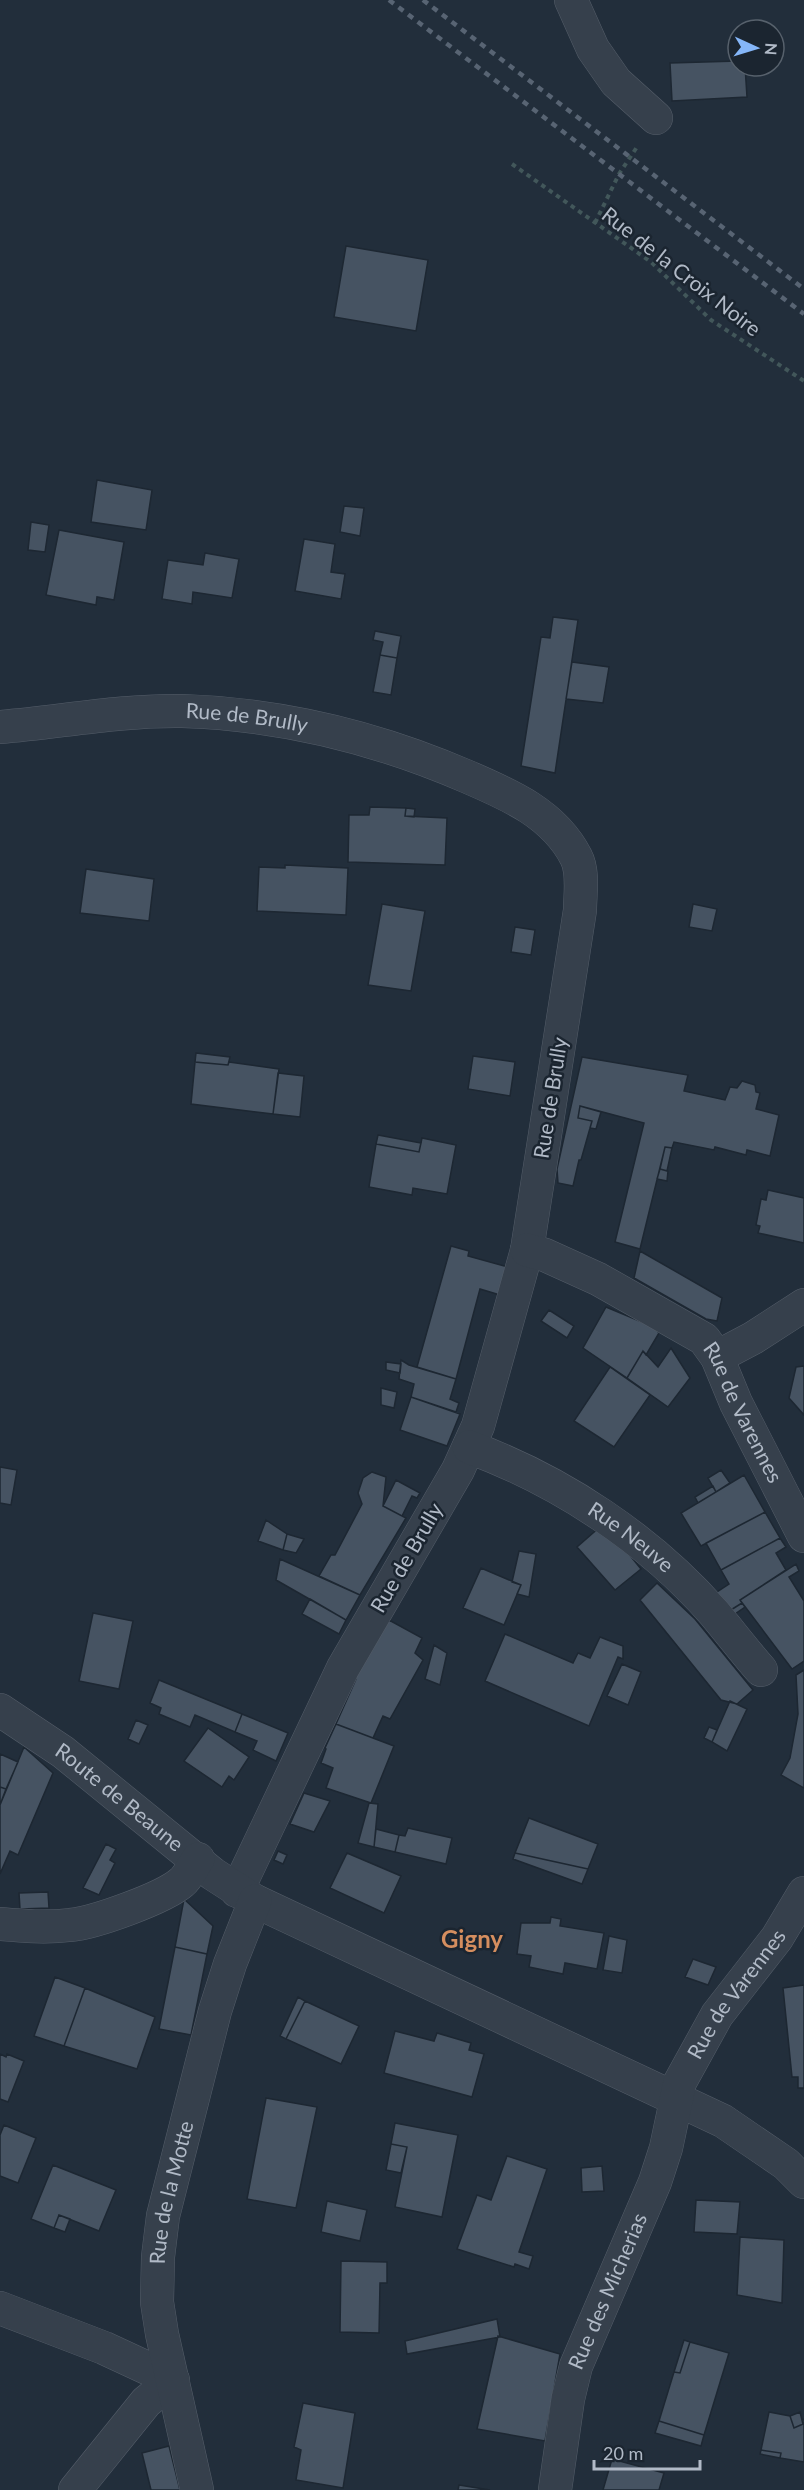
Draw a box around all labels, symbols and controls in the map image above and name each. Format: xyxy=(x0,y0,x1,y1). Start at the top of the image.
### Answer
north arrow xyxy=(726,18,786,78)
text: N xyxy=(762,42,781,56)
street label: Rue de la Croix Noire xyxy=(597,201,766,341)
street label: Rue de Brully xyxy=(185,697,310,737)
street label: Rue de Brully xyxy=(528,1035,571,1160)
street label: Rue de Varennes xyxy=(699,1336,789,1486)
street label: Rue Neuve xyxy=(584,1496,680,1577)
street label: Rue de Brully xyxy=(364,1498,447,1617)
street label: Route de Beaune xyxy=(51,1737,189,1856)
district label: Gigny xyxy=(441,1924,503,1953)
street label: Rue de Varennes xyxy=(681,1925,790,2063)
street label: Rue de la Motte xyxy=(144,2118,198,2265)
street label: Rue des Micherias xyxy=(562,2209,651,2373)
scale bar xyxy=(594,2433,700,2471)
text: 20 m xyxy=(603,2442,643,2464)

